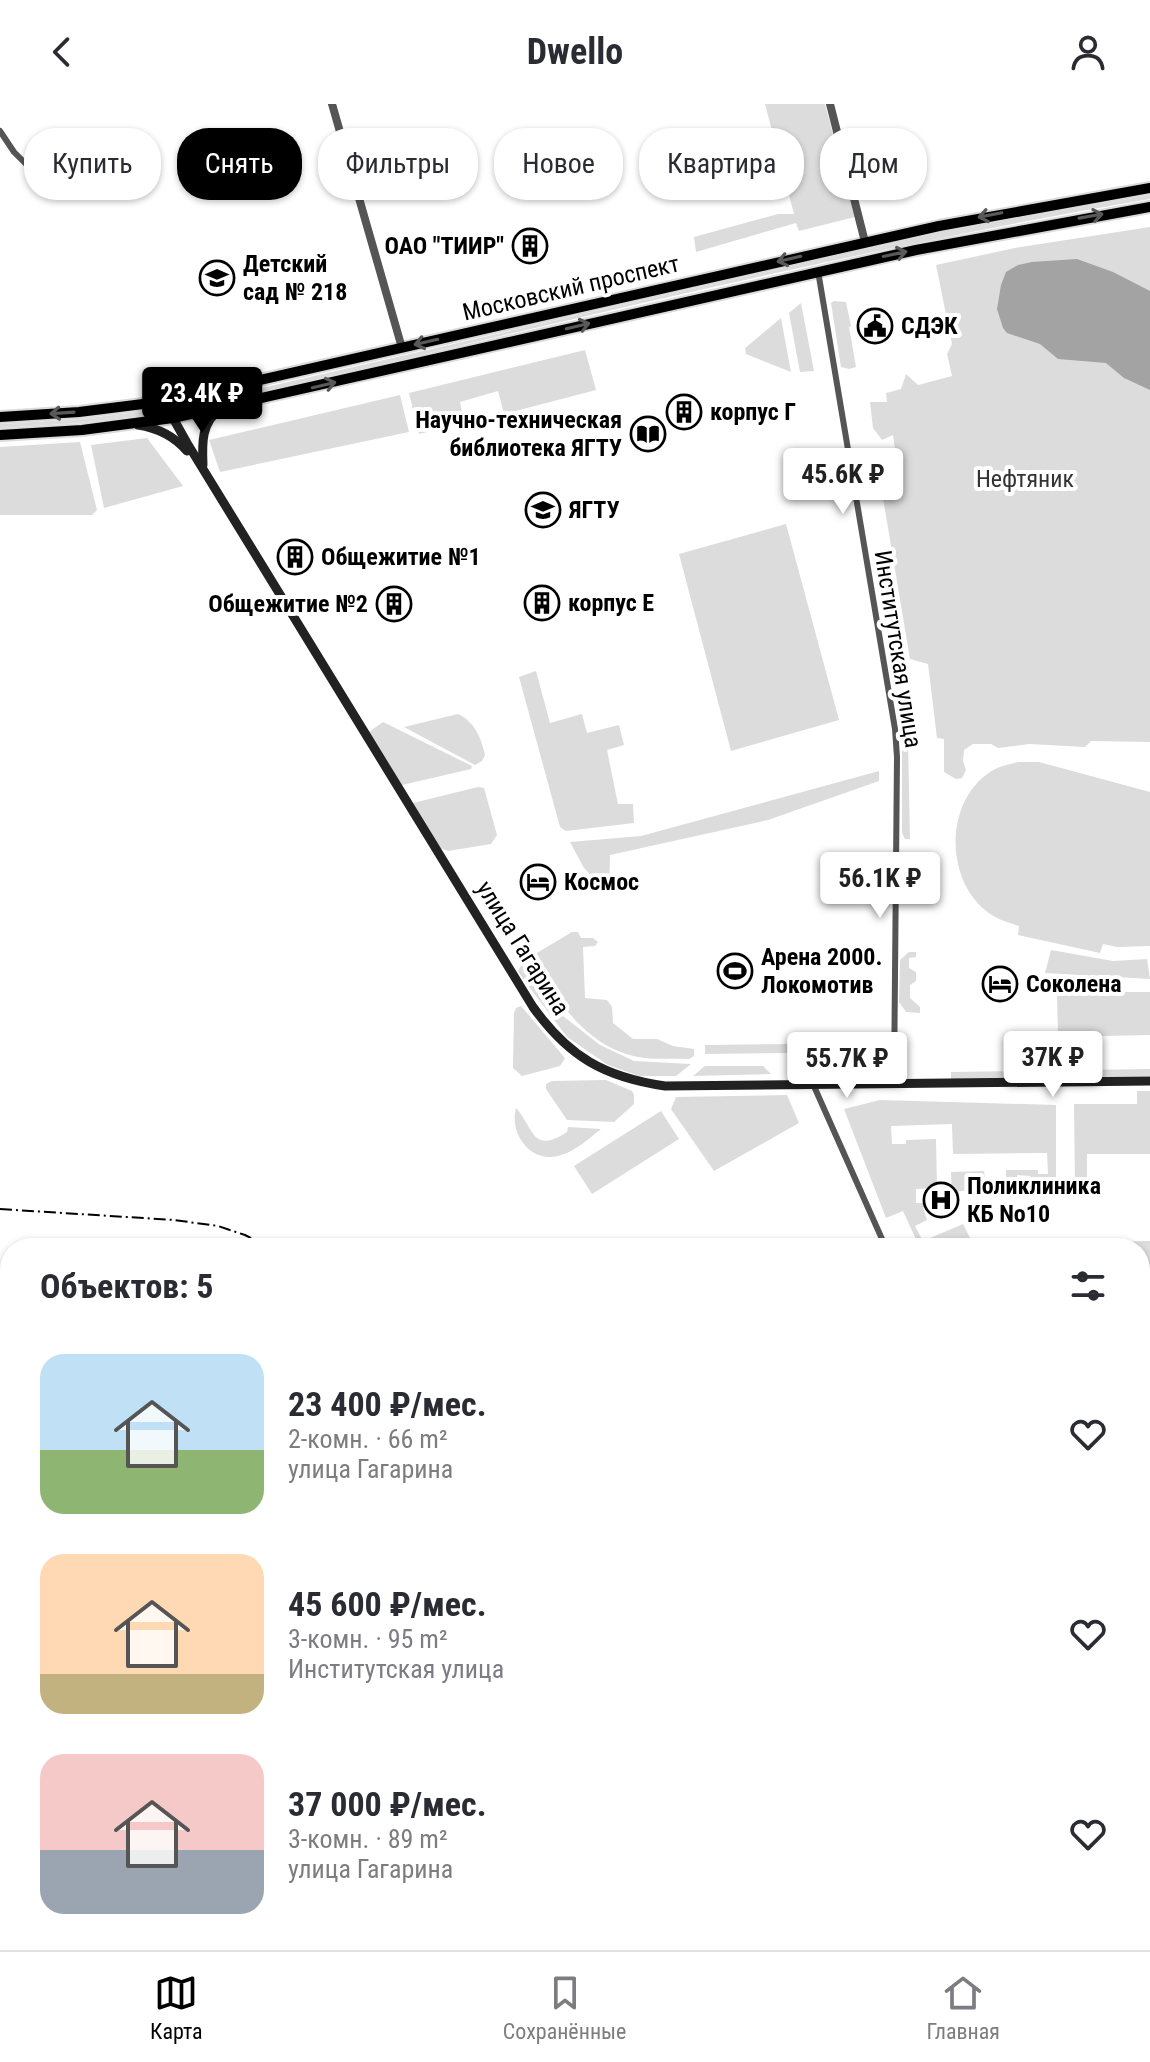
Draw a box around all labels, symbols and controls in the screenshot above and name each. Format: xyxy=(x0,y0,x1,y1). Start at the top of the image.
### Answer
icon: back xyxy=(40,30,84,74)
icon: person xyxy=(1066,30,1110,74)
text: Dwello xyxy=(527,31,623,73)
chip: Купить xyxy=(24,128,161,200)
chip: Снять xyxy=(177,128,302,200)
chip: Фильтры xyxy=(318,128,478,200)
chip: Новое xyxy=(494,128,623,200)
chip: Квартира xyxy=(639,128,804,200)
chip: Дом xyxy=(820,128,927,200)
one-way arrow xyxy=(1078,208,1104,223)
one-way arrow xyxy=(978,209,1004,224)
building icon: ОАО "ТИИР" xyxy=(511,227,549,265)
place label: ОАО "ТИИР" xyxy=(384,232,504,260)
one-way arrow xyxy=(881,246,907,261)
street label: Московский проспект xyxy=(460,249,682,327)
place label: Детский сад № 218 xyxy=(243,250,347,306)
one-way arrow xyxy=(776,252,802,267)
school or university icon: Детский сад № 218 xyxy=(198,259,236,297)
public building icon: СДЭК xyxy=(856,307,894,345)
place label: СДЭК xyxy=(901,312,958,340)
one-way arrow xyxy=(564,318,590,333)
one-way arrow xyxy=(414,335,440,350)
pin: 23.4K ₽ xyxy=(128,367,276,435)
one-way arrow xyxy=(311,377,336,392)
text: 23.4K ₽ xyxy=(160,378,244,408)
building icon: корпус Г xyxy=(665,393,703,431)
place label: корпус Г xyxy=(710,398,796,426)
one-way arrow xyxy=(49,406,76,421)
place label: Научно-техническая библиотека ЯГТУ xyxy=(415,406,622,462)
library icon: Научно-техническая библиотека ЯГТУ xyxy=(629,415,667,453)
pin: 45.6K ₽ xyxy=(769,448,917,516)
text: 45.6K ₽ xyxy=(801,459,885,489)
park label: Нефтяник xyxy=(976,465,1074,493)
school or university icon: ЯГТУ xyxy=(524,491,562,529)
place label: ЯГТУ xyxy=(568,496,620,524)
building icon: Общежитие №1 xyxy=(276,538,314,576)
place label: Общежитие №1 xyxy=(321,543,481,571)
street label: Институтская улица xyxy=(869,548,927,750)
building icon: корпус Е xyxy=(523,584,561,622)
building icon: Общежитие №2 xyxy=(375,585,413,623)
place label: корпус Е xyxy=(568,589,654,617)
place label: Общежитие №2 xyxy=(208,590,368,618)
pin: 56.1K ₽ xyxy=(806,852,954,920)
hotel icon: Космос xyxy=(519,863,557,901)
text: 56.1K ₽ xyxy=(838,863,922,893)
place label: Космос xyxy=(564,868,639,896)
street label: улица Гагарина xyxy=(471,876,575,1020)
place label: Арена 2000. Локомотив xyxy=(761,943,882,999)
sports icon: Арена 2000. Локомотив xyxy=(716,952,754,990)
hotel icon: Соколена xyxy=(981,965,1019,1003)
place label: Соколена xyxy=(1026,970,1122,998)
pin: 37K ₽ xyxy=(997,1031,1109,1099)
pin: 55.7K ₽ xyxy=(773,1032,921,1100)
text: 37K ₽ xyxy=(1022,1042,1084,1072)
text: 55.7K ₽ xyxy=(805,1043,889,1073)
place label: Поликлиника КБ No10 xyxy=(967,1172,1101,1228)
hospital icon: Поликлиника КБ No10 xyxy=(922,1181,960,1219)
icon: filters xyxy=(1066,1264,1110,1308)
text: Объектов: 5 xyxy=(40,1266,214,1306)
text: 23 400 ₽/мес. xyxy=(288,1384,487,1424)
icon: home xyxy=(104,1386,200,1482)
icon: heart xyxy=(1066,1412,1110,1456)
text: 2-комн. · 66 m² xyxy=(288,1424,448,1454)
text: улица Гагарина xyxy=(288,1454,453,1484)
text: 45 600 ₽/мес. xyxy=(288,1584,487,1624)
icon: home xyxy=(104,1586,200,1682)
icon: heart xyxy=(1066,1612,1110,1656)
text: 3-комн. · 95 m² xyxy=(288,1624,448,1654)
text: Институтская улица xyxy=(288,1654,504,1684)
text: 37 000 ₽/мес. xyxy=(288,1784,487,1824)
icon: home xyxy=(104,1786,200,1882)
icon: heart xyxy=(1066,1812,1110,1856)
text: 3-комн. · 89 m² xyxy=(288,1824,448,1854)
text: улица Гагарина xyxy=(288,1854,453,1884)
tab: Карта xyxy=(150,1971,203,2044)
tab: Сохранённые xyxy=(503,1971,626,2044)
tab: Главная xyxy=(927,1971,1000,2044)

